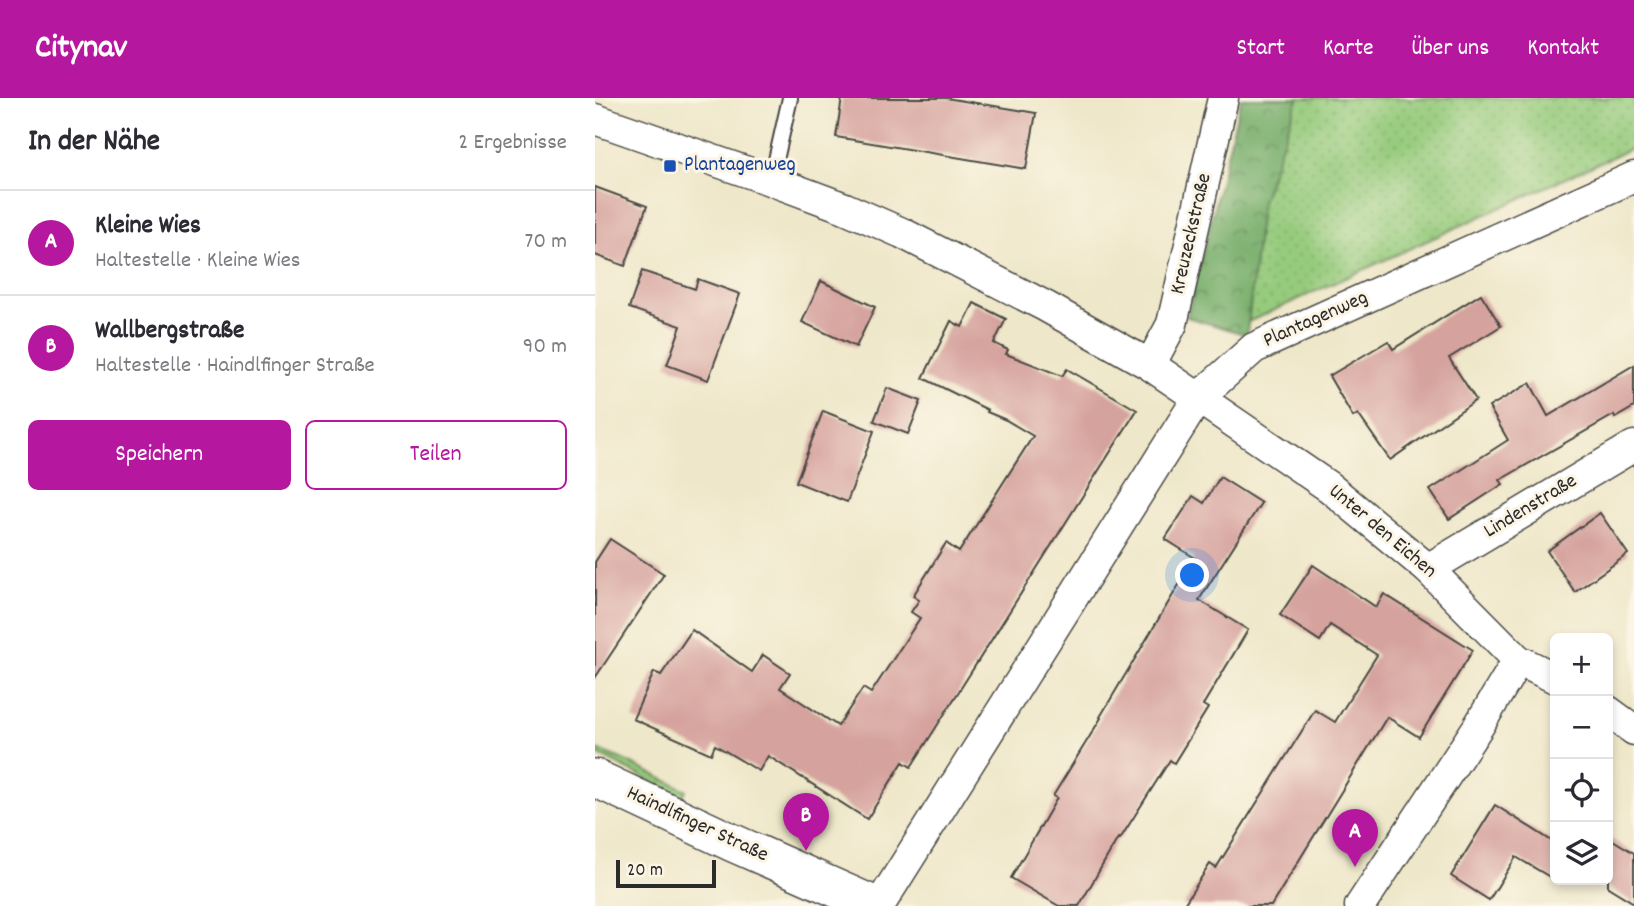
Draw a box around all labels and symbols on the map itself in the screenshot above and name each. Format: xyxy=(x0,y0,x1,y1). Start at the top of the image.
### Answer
place label: Plantagenweg xyxy=(684,151,796,181)
marker: Plantagenweg xyxy=(662,158,678,174)
street label: Kreuzeckstraße xyxy=(1163,170,1221,298)
street label: Plantagenweg xyxy=(1259,284,1373,356)
street label: Lindenstraße xyxy=(1479,467,1583,547)
street label: Unter den Eichen xyxy=(1321,478,1443,586)
your location xyxy=(1175,558,1209,592)
street label: Haindlfinger Straße xyxy=(621,779,773,871)
pin: B xyxy=(783,793,829,851)
pin: A xyxy=(1332,809,1378,867)
scale bar xyxy=(616,857,716,889)

